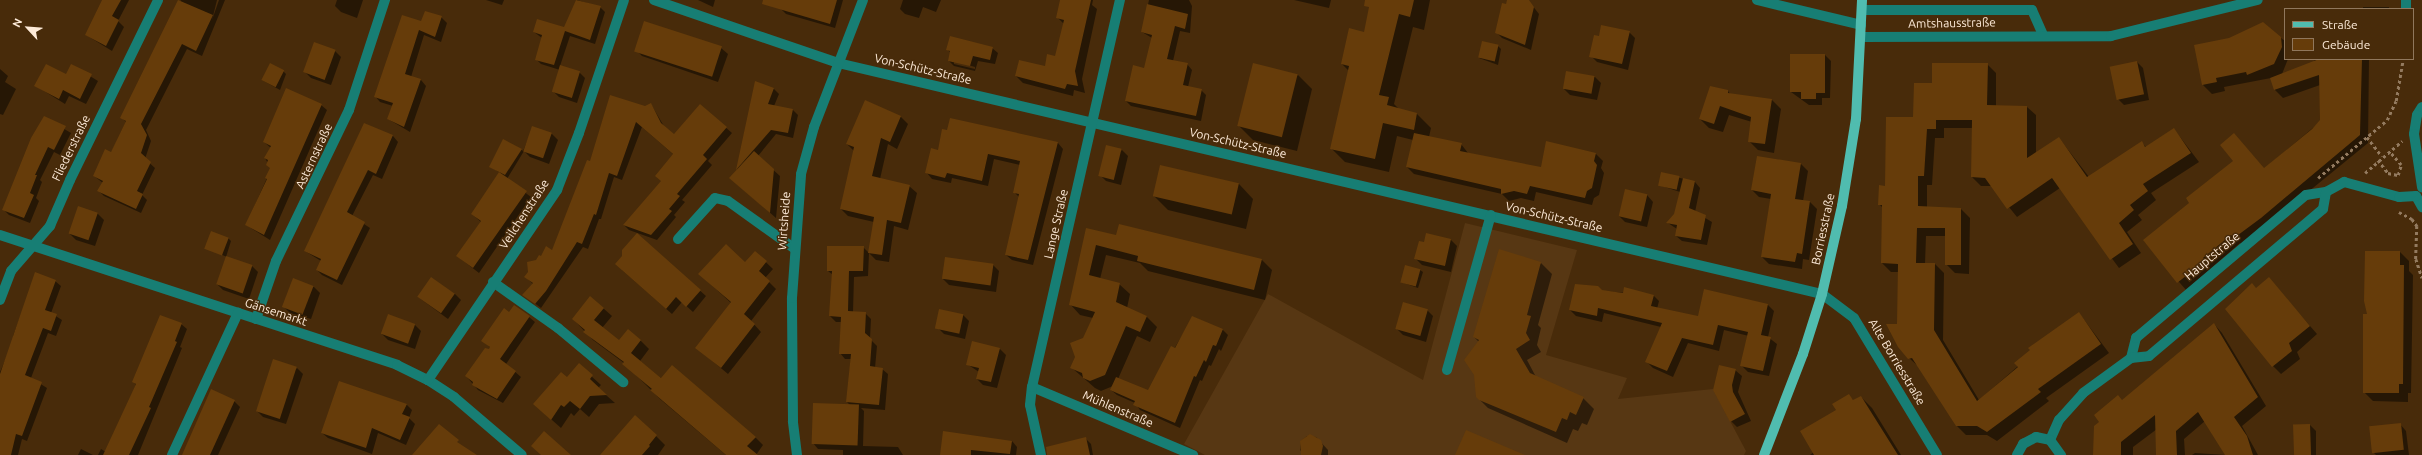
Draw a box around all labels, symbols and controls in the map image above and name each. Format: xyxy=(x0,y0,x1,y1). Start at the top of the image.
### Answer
north arrow xyxy=(8,8,48,48)
legend xyxy=(2284,8,2414,60)
street label: Amtshausstraße xyxy=(1908,15,1996,31)
text: N xyxy=(10,16,24,29)
text: Straße xyxy=(2322,18,2358,31)
text: Gebäude xyxy=(2322,38,2370,51)
street label: Von-Schütz-Straße xyxy=(873,51,973,87)
street label: Fliederstraße xyxy=(49,113,93,183)
street label: Asternstraße xyxy=(293,121,335,191)
street label: Von-Schütz-Straße xyxy=(1188,125,1288,161)
street label: Veilchenstraße xyxy=(496,176,552,252)
street label: Lange Straße xyxy=(1041,188,1071,260)
street label: Wirtsheide xyxy=(775,191,793,251)
street label: Borriesstraße xyxy=(1808,192,1838,266)
street label: Von-Schütz-Straße xyxy=(1504,199,1604,235)
street label: Hauptstraße xyxy=(2181,229,2243,283)
street label: Gänsemarkt xyxy=(243,295,309,329)
street label: Alte Borriesstraße xyxy=(1866,316,1928,408)
street label: Mühlenstraße xyxy=(1081,388,1155,430)

